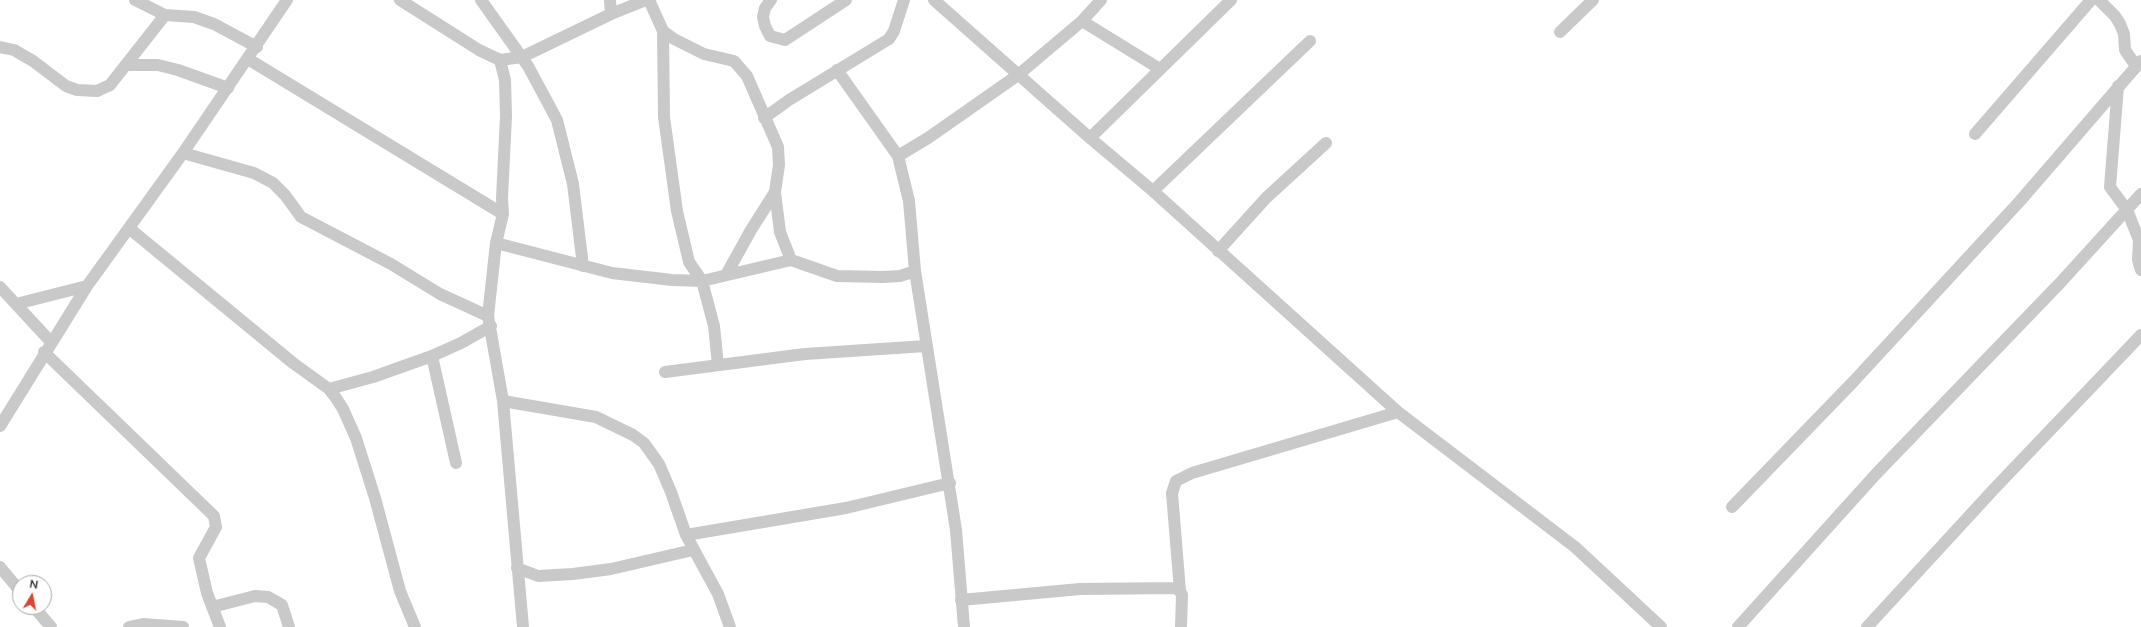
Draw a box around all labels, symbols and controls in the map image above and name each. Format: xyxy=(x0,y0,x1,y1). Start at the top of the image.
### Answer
north arrow xyxy=(12,575,52,615)
text: N xyxy=(29,577,39,591)

